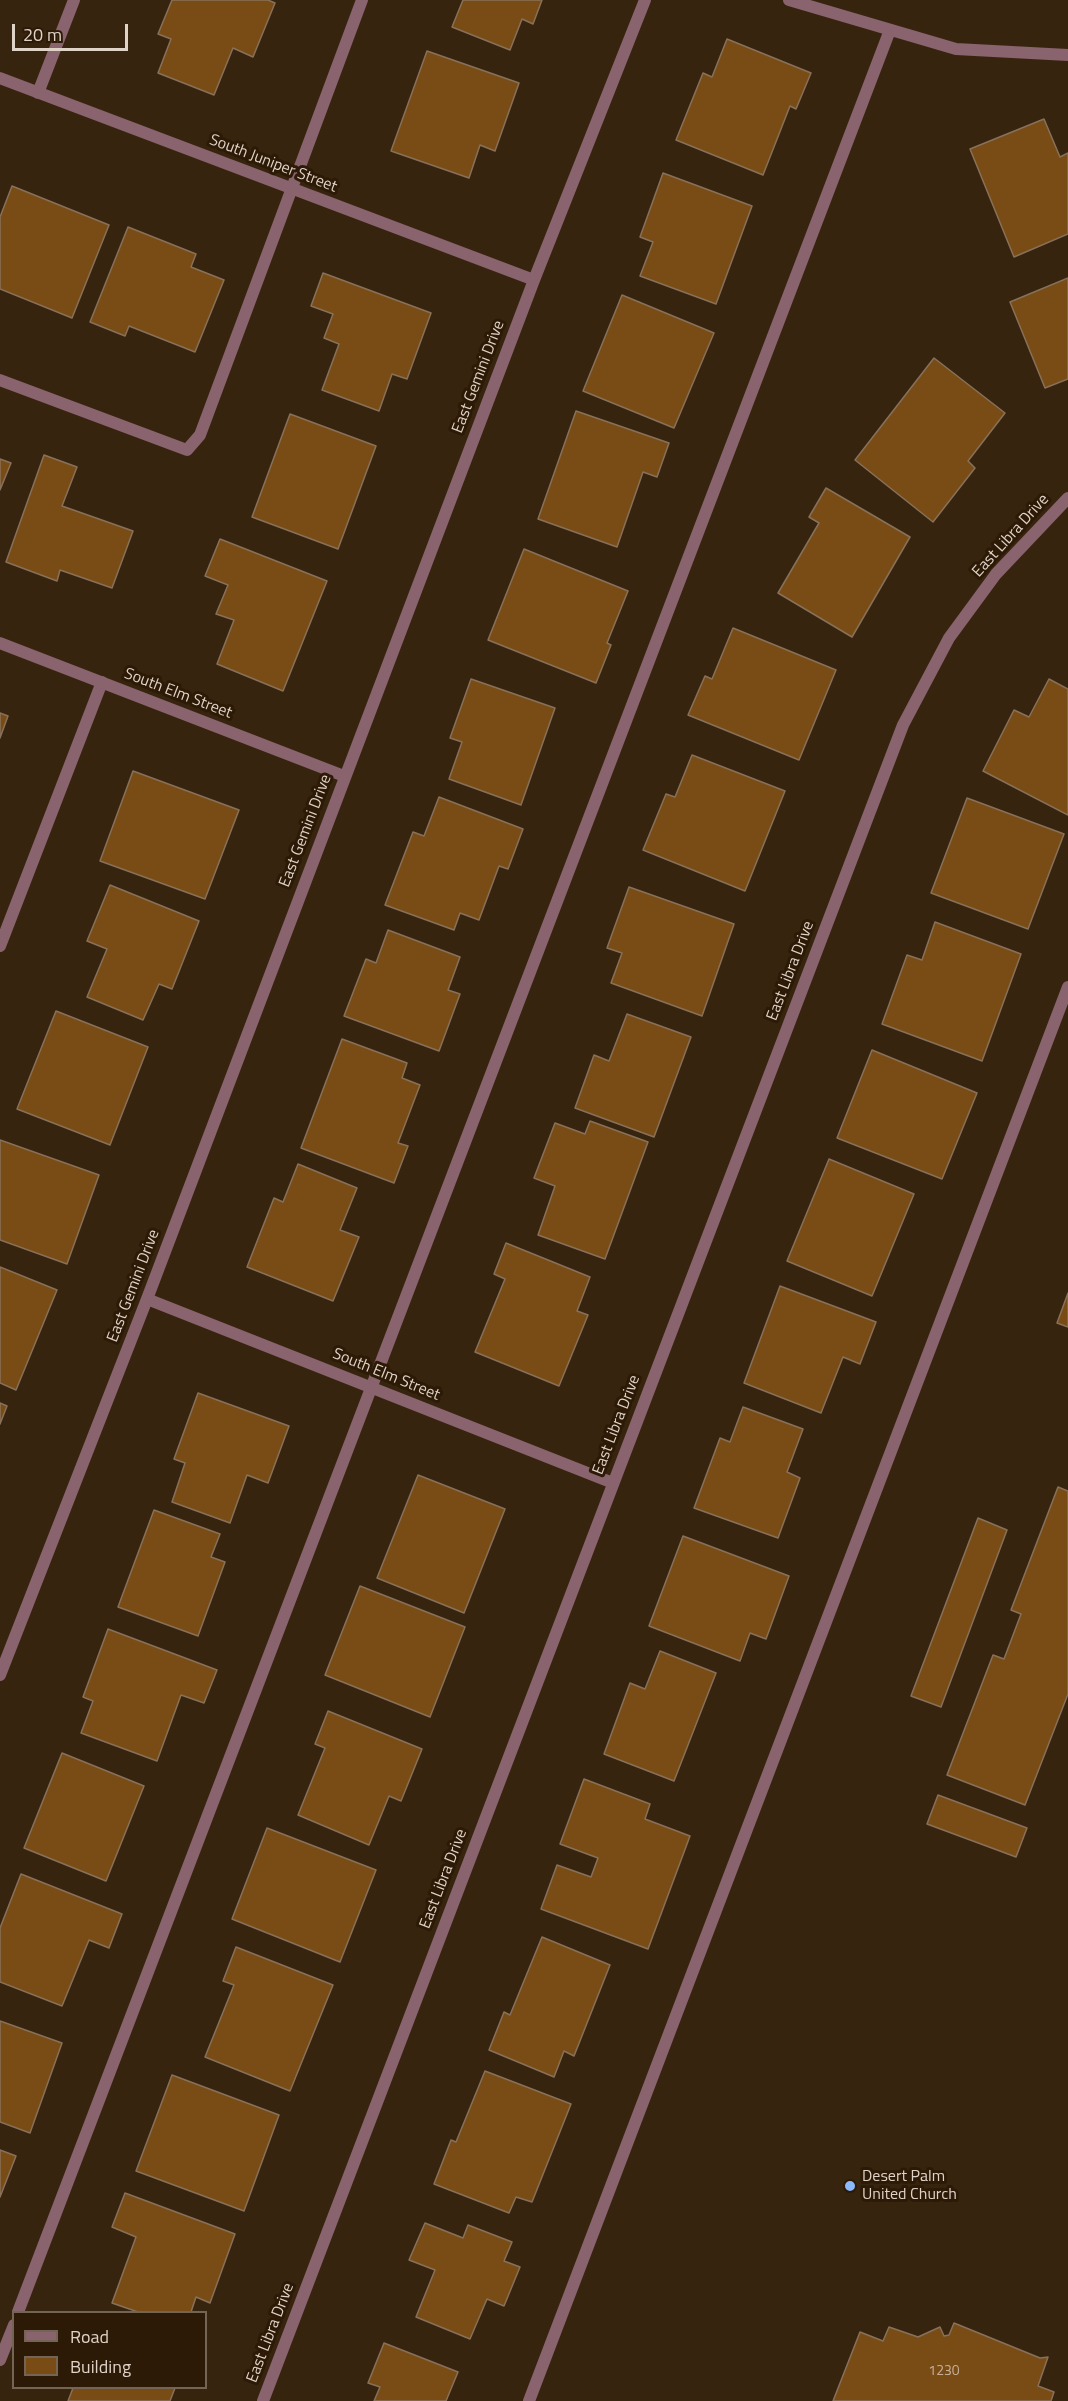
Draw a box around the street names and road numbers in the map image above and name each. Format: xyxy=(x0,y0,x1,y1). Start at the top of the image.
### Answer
street label: South Juniper Street xyxy=(206,131,340,197)
street label: East Gemini Drive xyxy=(449,318,509,436)
street label: East Libra Drive xyxy=(969,491,1053,581)
street label: South Elm Street xyxy=(121,665,235,723)
street label: East Gemini Drive xyxy=(276,772,336,890)
street label: East Libra Drive xyxy=(763,919,819,1023)
street label: East Gemini Drive xyxy=(104,1227,164,1345)
street label: South Elm Street xyxy=(330,1345,442,1405)
street label: East Libra Drive xyxy=(589,1373,645,1477)
street label: East Libra Drive xyxy=(416,1827,472,1931)
street label: East Libra Drive xyxy=(243,2281,299,2385)

